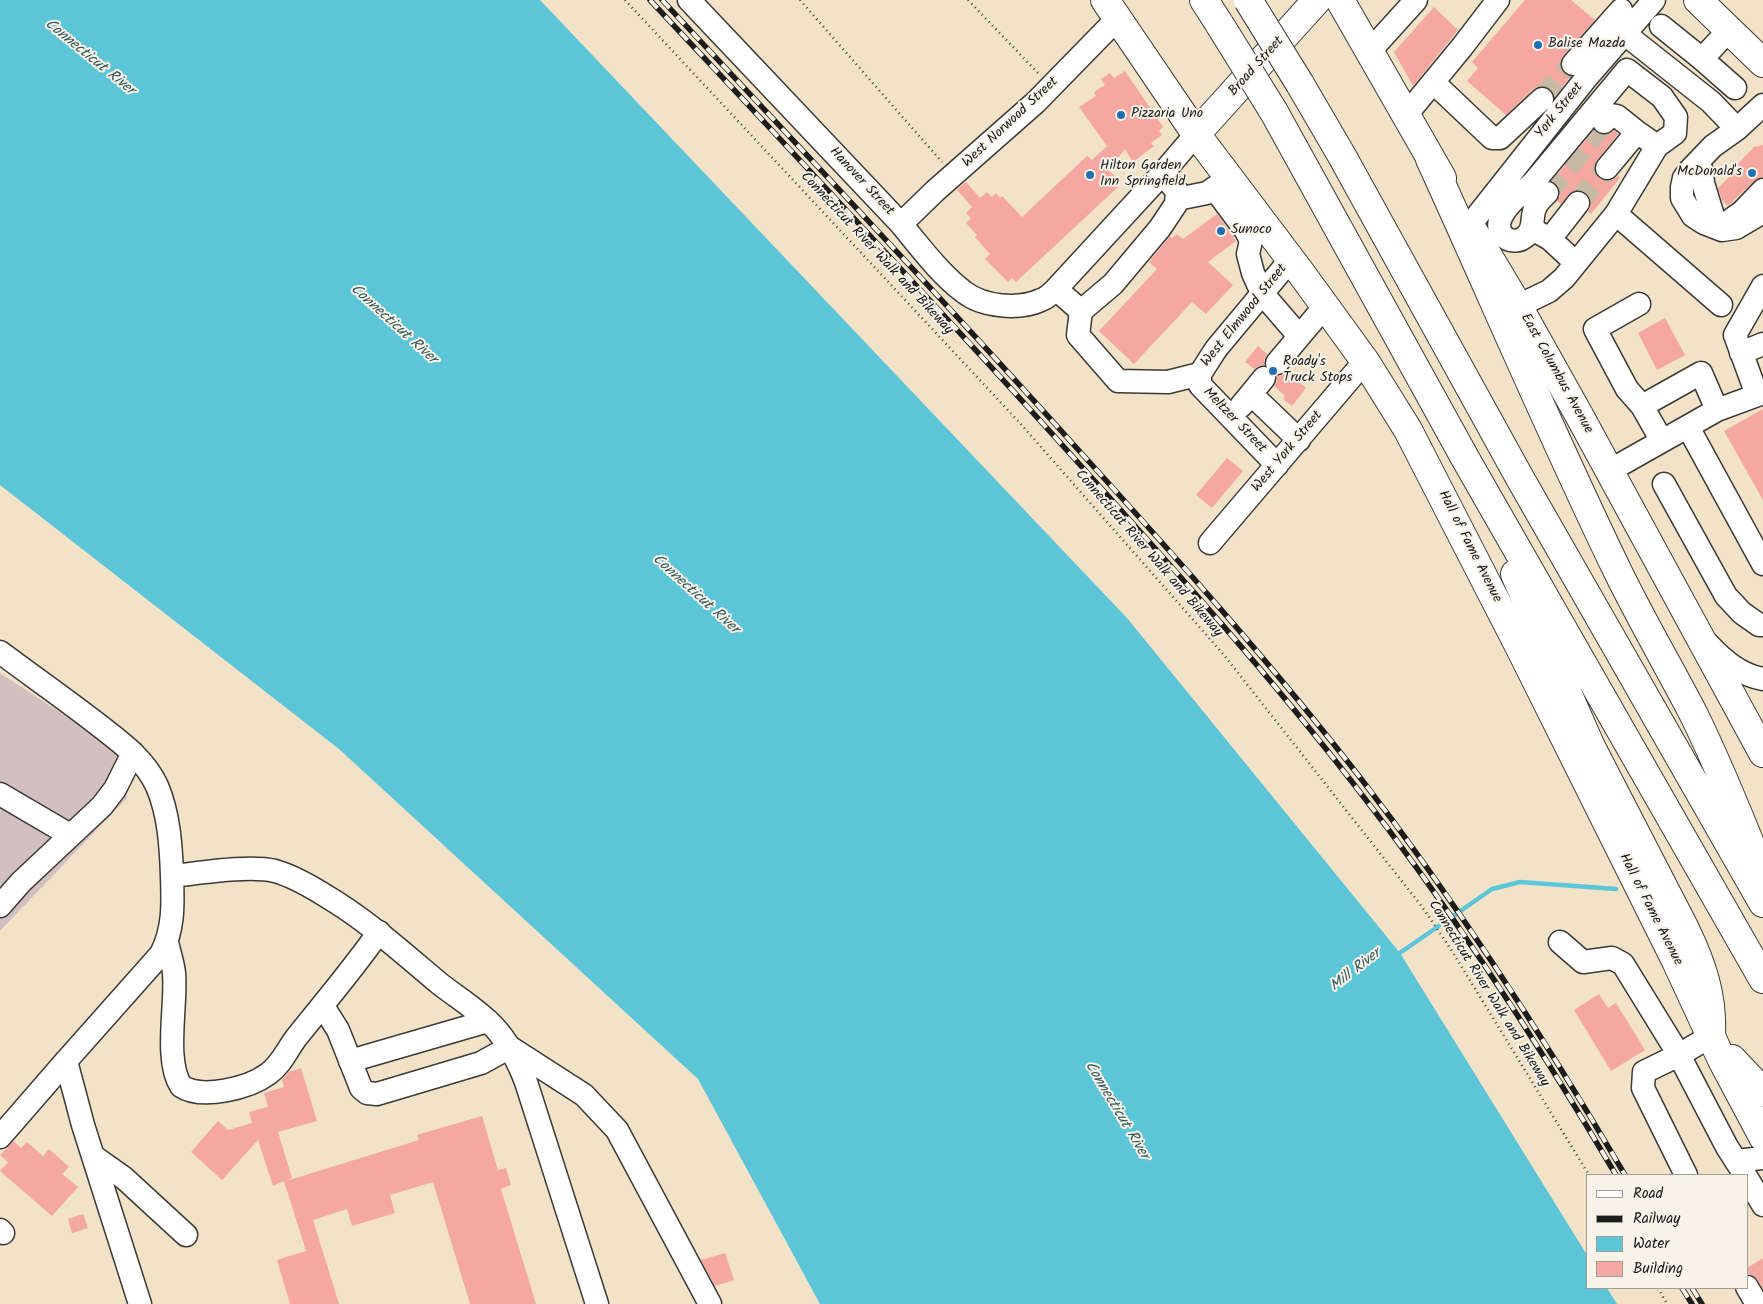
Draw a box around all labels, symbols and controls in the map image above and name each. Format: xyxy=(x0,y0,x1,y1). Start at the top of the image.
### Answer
water label: Connecticut River xyxy=(40,16,138,100)
street label: Broad Street xyxy=(1226,34,1288,100)
place label: Balise Mazda xyxy=(1548,37,1625,53)
marker: Balise Mazda xyxy=(1532,39,1544,51)
street label: West Norwood Street xyxy=(960,74,1062,172)
street label: York Street xyxy=(1532,80,1588,142)
place label: Pizzaria Uno xyxy=(1131,107,1203,123)
marker: Pizzaria Uno xyxy=(1115,109,1127,121)
street label: Hanover Street xyxy=(825,144,897,220)
place label: Hilton Garden Inn Springfield xyxy=(1100,159,1185,192)
place label: McDonald's xyxy=(1677,165,1742,181)
marker: McDonald's xyxy=(1746,167,1758,179)
street label: Connecticut River Walk and Bikeway xyxy=(796,169,956,339)
marker: Hilton Garden Inn Springfield xyxy=(1084,169,1096,181)
place label: Sunoco xyxy=(1231,223,1272,239)
marker: Sunoco xyxy=(1215,225,1227,237)
street label: West Elmwood Street xyxy=(1198,261,1292,371)
water label: Connecticut River xyxy=(346,281,440,369)
street label: East Columbus Avenue xyxy=(1516,311,1596,437)
place label: Roady's Truck Stops xyxy=(1283,355,1352,388)
marker: Roady's Truck Stops xyxy=(1267,365,1279,377)
street label: Meltzer Street xyxy=(1199,385,1269,457)
street label: West York Street xyxy=(1249,408,1327,496)
street label: Connecticut River Walk and Bikeway xyxy=(1071,467,1225,641)
street label: Hall of Fame Avenue xyxy=(1433,488,1505,606)
water label: Connecticut River xyxy=(648,551,742,639)
street label: Hall of Fame Avenue xyxy=(1614,851,1686,969)
street label: Connecticut River Walk and Bikeway xyxy=(1424,898,1552,1090)
water label: Mill River xyxy=(1327,946,1385,996)
water label: Connecticut River xyxy=(1080,1059,1152,1163)
legend xyxy=(1586,1174,1748,1289)
text: Road xyxy=(1633,1182,1663,1206)
text: Railway xyxy=(1633,1207,1680,1231)
text: Water xyxy=(1633,1232,1669,1256)
text: Building xyxy=(1633,1257,1683,1281)

